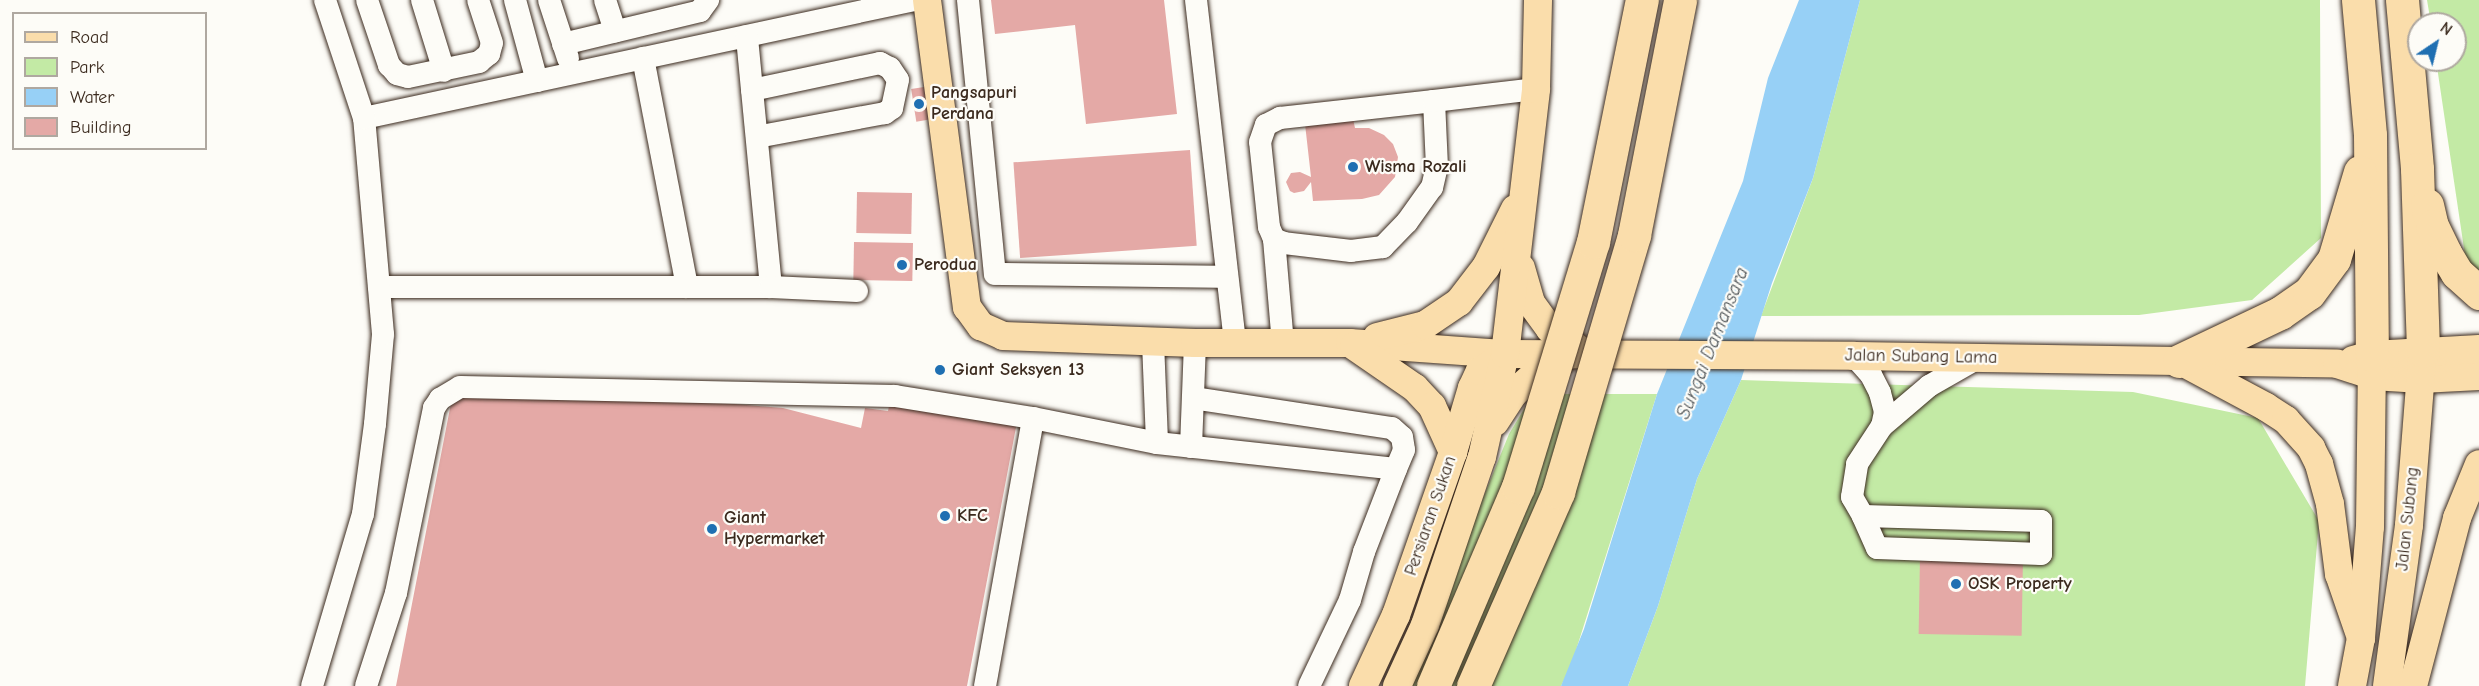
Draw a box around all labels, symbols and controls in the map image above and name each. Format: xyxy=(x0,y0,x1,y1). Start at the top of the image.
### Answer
legend xyxy=(12,12,207,150)
north arrow xyxy=(2407,12,2467,72)
text: N xyxy=(2437,19,2456,39)
text: Road xyxy=(70,27,109,48)
text: Park xyxy=(70,57,104,78)
place label: Pangsapuri Perdana xyxy=(931,83,1017,125)
text: Water xyxy=(70,87,114,108)
marker: Pangsapuri Perdana xyxy=(912,97,926,111)
text: Building xyxy=(70,117,132,138)
place label: Wisma Rozali xyxy=(1365,156,1467,178)
marker: Wisma Rozali xyxy=(1346,160,1360,174)
place label: Perodua xyxy=(914,254,977,276)
marker: Perodua xyxy=(895,258,909,272)
water label: Sungai Damansara xyxy=(1671,264,1753,422)
street label: Jalan Subang Lama xyxy=(1845,345,1997,369)
place label: Giant Seksyen 13 xyxy=(952,359,1084,381)
marker: Giant Seksyen 13 xyxy=(933,363,947,377)
street label: Persiaran Sukan xyxy=(1400,453,1462,579)
street label: Jalan Subang xyxy=(2392,466,2424,572)
place label: KFC xyxy=(957,505,988,527)
place label: Giant Hypermarket xyxy=(724,508,825,550)
marker: KFC xyxy=(938,509,952,523)
marker: Giant Hypermarket xyxy=(705,522,719,536)
place label: OSK Property xyxy=(1968,573,2072,595)
marker: OSK Property xyxy=(1949,577,1963,591)

